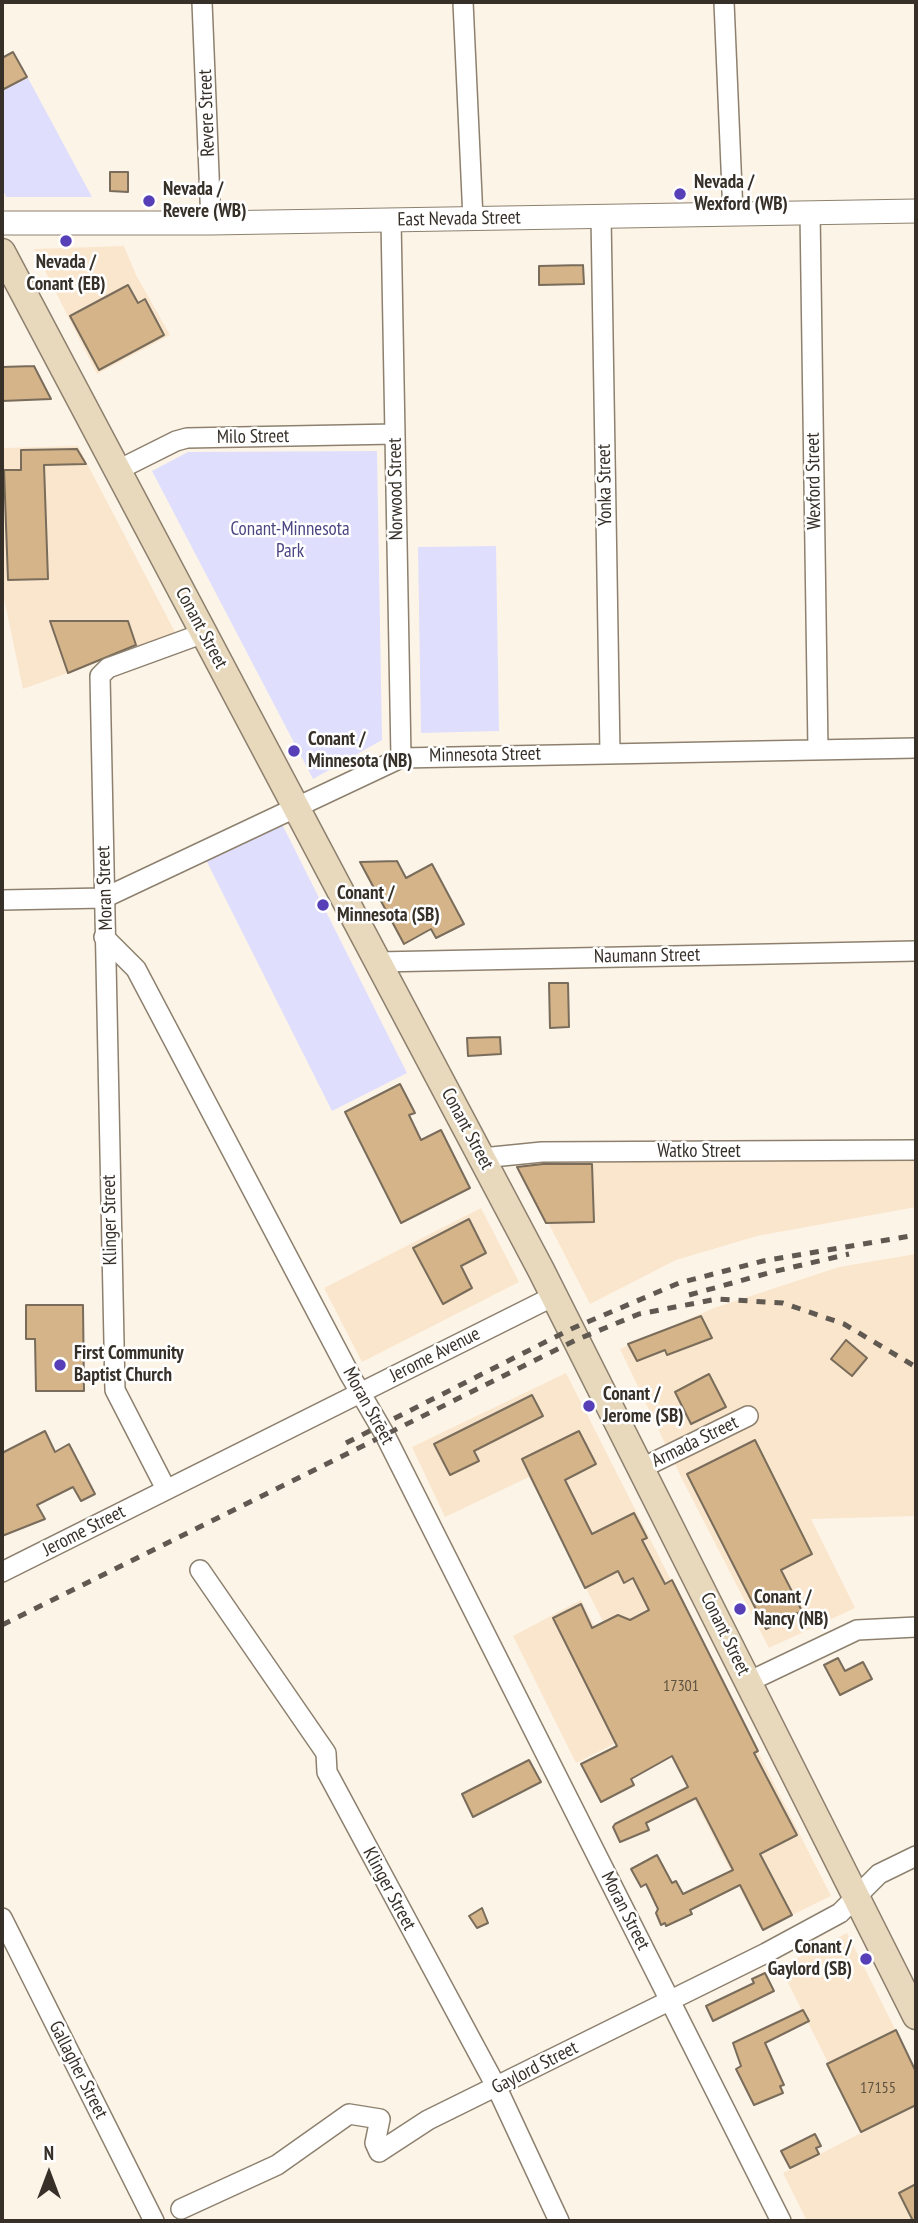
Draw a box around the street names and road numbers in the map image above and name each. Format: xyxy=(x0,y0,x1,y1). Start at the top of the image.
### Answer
street label: Revere Street xyxy=(194,69,220,157)
street label: East Nevada Street xyxy=(397,207,521,231)
street label: Milo Street xyxy=(217,425,289,449)
street label: Wexford Street xyxy=(802,432,826,530)
street label: Norwood Street xyxy=(384,437,408,541)
street label: Yonka Street xyxy=(593,444,617,526)
street label: Conant Street xyxy=(170,583,232,673)
street label: Minnesota Street xyxy=(429,743,541,767)
street label: Moran Street xyxy=(92,845,118,931)
street label: Naumann Street xyxy=(594,944,700,968)
street label: Conant Street xyxy=(436,1084,498,1174)
street label: Watko Street xyxy=(657,1141,741,1163)
street label: Klinger Street xyxy=(98,1174,122,1266)
street label: Jerome Avenue xyxy=(386,1323,484,1387)
street label: Moran Street xyxy=(337,1363,399,1449)
street label: Armada Street xyxy=(648,1411,742,1473)
street label: Jerome Street xyxy=(39,1501,129,1561)
street label: Conant Street xyxy=(695,1589,755,1679)
street label: Klinger Street xyxy=(358,1844,420,1934)
street label: Moran Street xyxy=(596,1868,654,1954)
street label: Gallagher Street xyxy=(44,2017,112,2123)
street label: Gaylord Street xyxy=(488,2037,582,2099)

